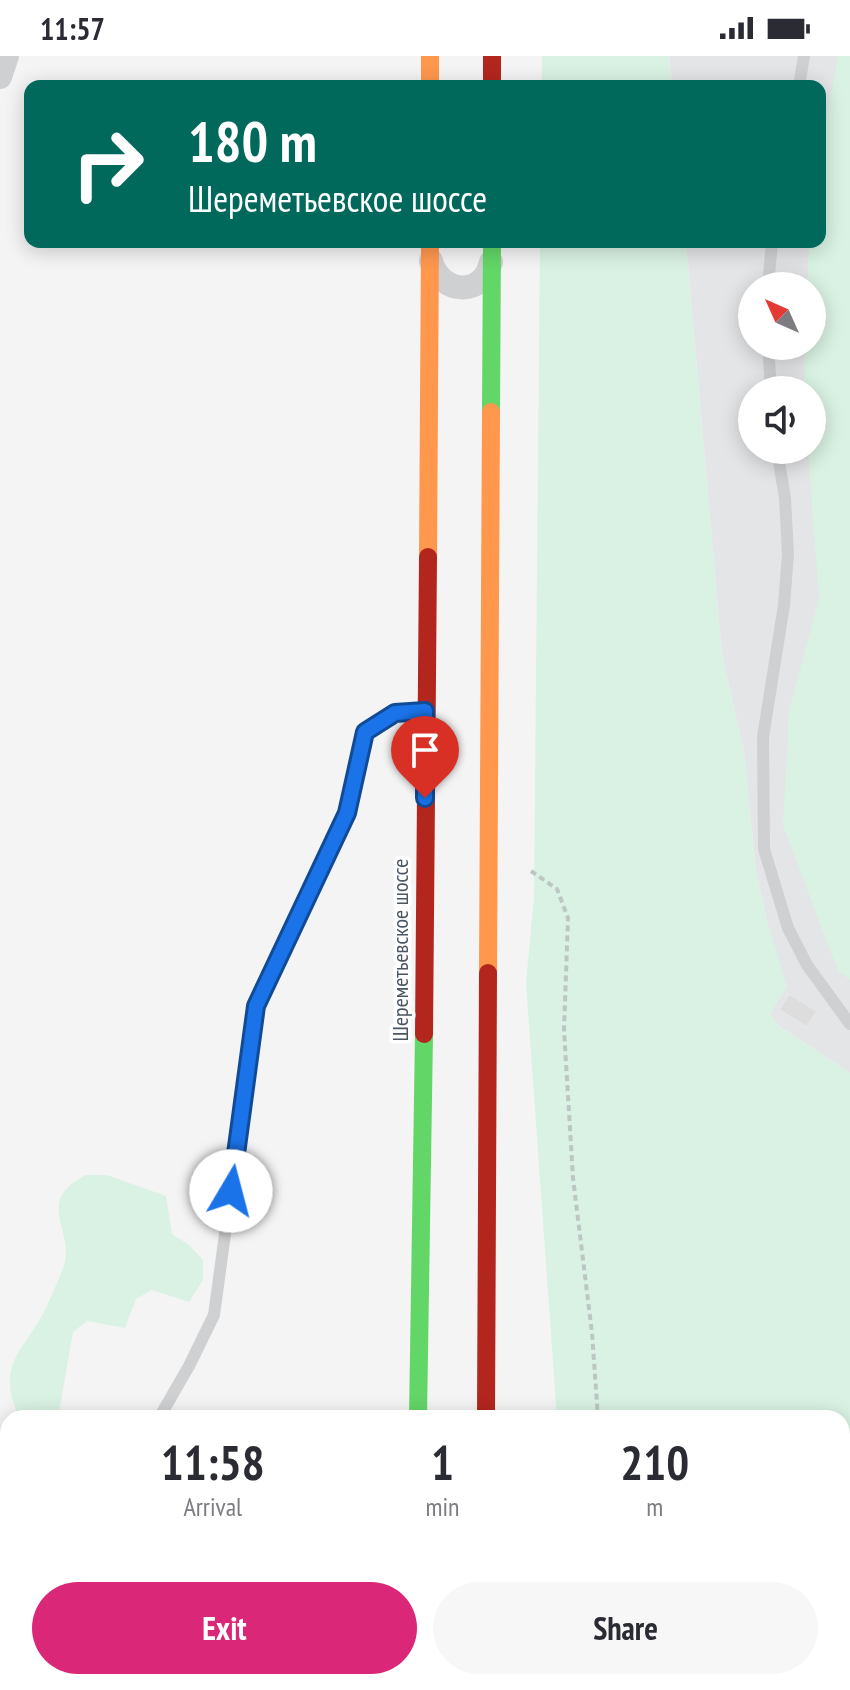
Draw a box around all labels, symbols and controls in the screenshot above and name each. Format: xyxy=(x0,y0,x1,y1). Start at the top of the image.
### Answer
text: 11:57 xyxy=(40,9,105,48)
text: 180 m xyxy=(188,105,317,177)
icon: right xyxy=(56,112,160,216)
text: Шереметьевское шоссе xyxy=(188,175,487,222)
north arrow xyxy=(738,272,826,360)
map controls xyxy=(738,272,826,464)
button: sound xyxy=(738,376,826,464)
pin xyxy=(391,716,459,798)
icon: arrive xyxy=(403,728,447,772)
street label: Шереметьевское шоссе xyxy=(386,859,414,1041)
position arrow xyxy=(189,1149,273,1233)
text: 11:58 xyxy=(161,1431,265,1493)
text: 1 xyxy=(431,1431,454,1493)
text: 210 xyxy=(620,1431,689,1493)
text: Arrival xyxy=(183,1490,242,1523)
text: min xyxy=(425,1490,459,1523)
text: m xyxy=(646,1490,663,1523)
button: Exit xyxy=(32,1582,417,1674)
button: Share xyxy=(433,1582,818,1674)

